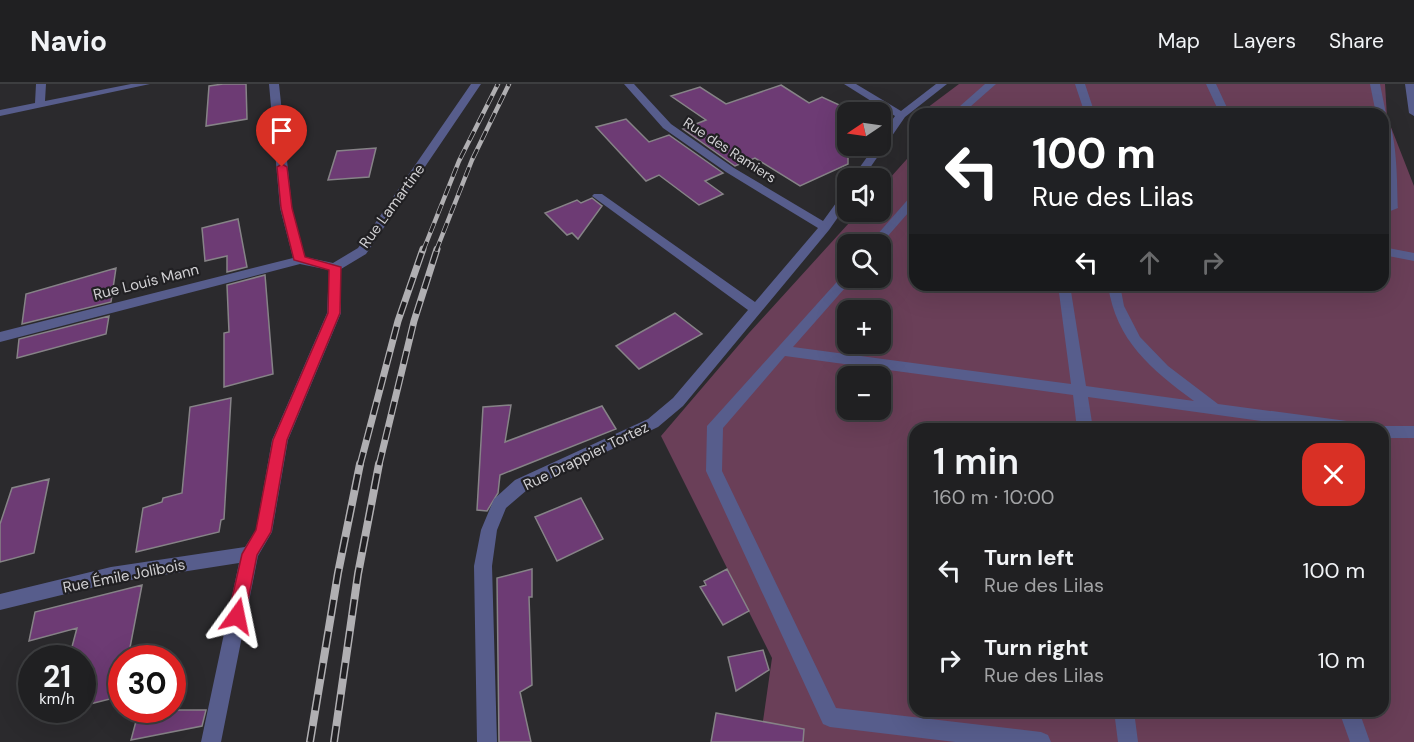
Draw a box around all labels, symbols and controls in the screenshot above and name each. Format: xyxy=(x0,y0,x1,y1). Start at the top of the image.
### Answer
text: Navio xyxy=(30,23,107,60)
text: Map xyxy=(1158,27,1200,55)
text: Layers xyxy=(1233,27,1296,55)
text: Share xyxy=(1329,27,1384,55)
north arrow xyxy=(837,102,891,156)
map controls xyxy=(837,102,891,420)
pin xyxy=(256,105,307,167)
street label: Rue des Ramiers xyxy=(680,113,780,187)
icon: arrive xyxy=(265,114,298,147)
text: 100 m xyxy=(1032,126,1156,181)
icon: left xyxy=(933,132,1011,210)
street label: Rue Lamartine xyxy=(355,160,429,252)
button: sound xyxy=(837,168,891,222)
text: Rue des Lilas xyxy=(1032,179,1194,214)
button: search xyxy=(837,234,891,288)
icon: left xyxy=(1070,246,1103,279)
icon: ahead xyxy=(1133,246,1166,279)
icon: right xyxy=(1196,246,1229,279)
street label: Rue Louis Mann xyxy=(91,259,201,305)
button: + xyxy=(837,300,891,354)
button: − xyxy=(837,366,891,420)
street label: Rue Drappier Tortez xyxy=(520,417,652,495)
text: 1 min xyxy=(933,438,1019,485)
button: close xyxy=(1302,443,1365,506)
text: 160 m · 10:00 xyxy=(933,484,1055,510)
text: Turn left xyxy=(984,543,1074,572)
street label: Rue Émile Jolibois xyxy=(61,554,187,598)
icon: left xyxy=(933,554,966,587)
text: 100 m xyxy=(1303,556,1365,585)
text: Rue des Lilas xyxy=(984,572,1104,598)
position arrow xyxy=(205,584,269,648)
text: Turn right xyxy=(984,633,1089,662)
icon: right xyxy=(933,644,966,677)
speed limit sign: 30 xyxy=(108,645,186,723)
text: 10 m xyxy=(1318,646,1365,675)
text: 21 xyxy=(43,657,71,696)
text: Rue des Lilas xyxy=(984,662,1104,688)
text: km/h xyxy=(39,689,75,709)

